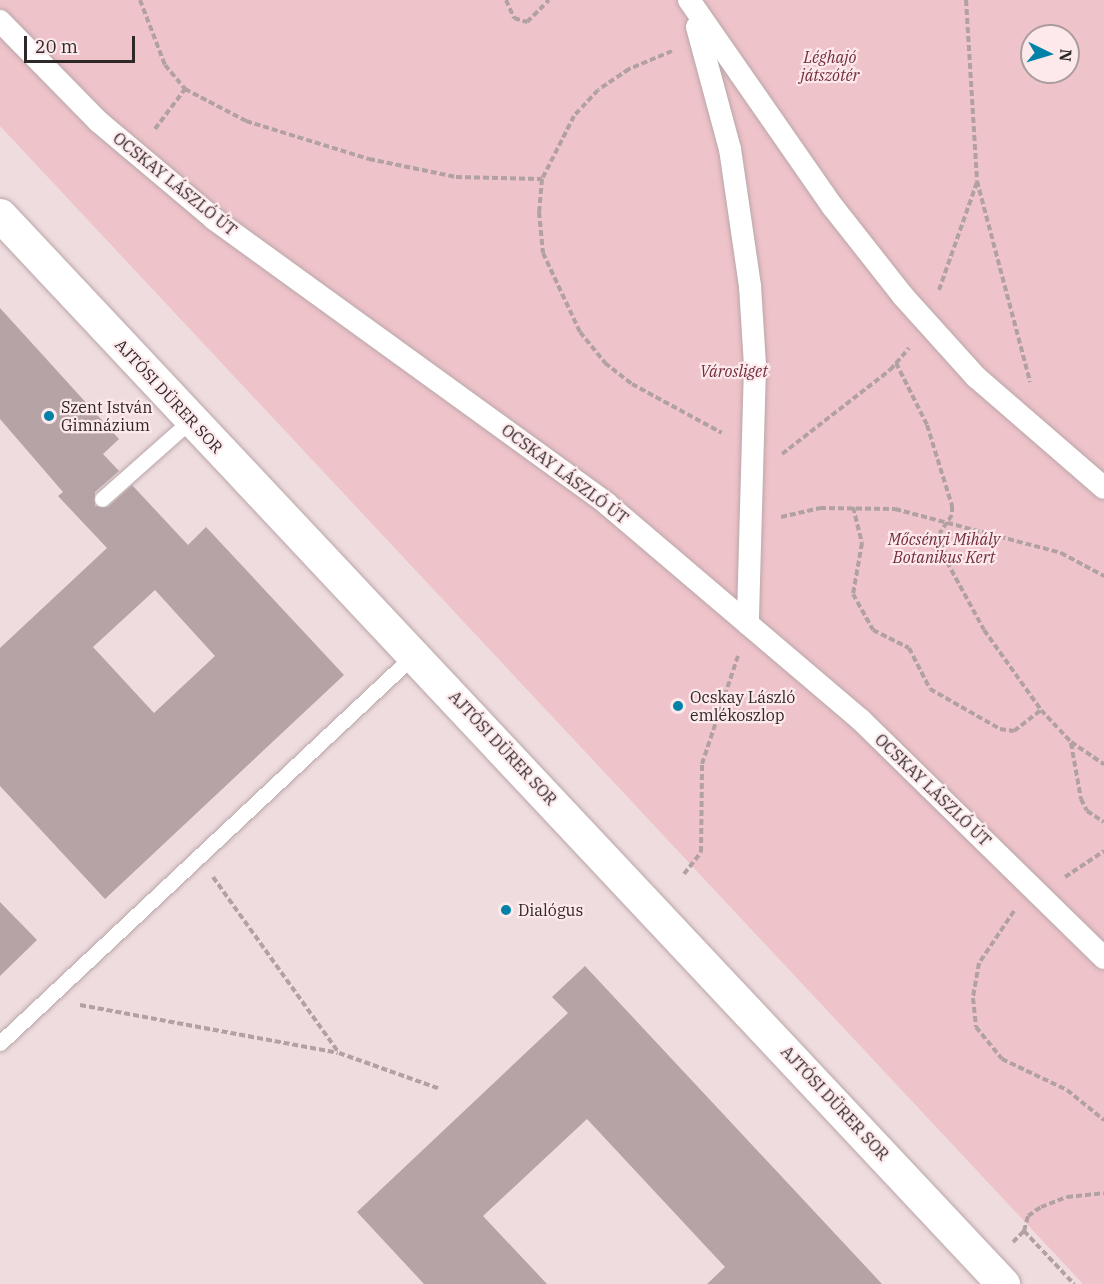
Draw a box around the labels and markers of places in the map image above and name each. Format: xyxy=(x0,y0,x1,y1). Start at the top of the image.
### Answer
place label: Szent István Gimnázium xyxy=(61,397,153,435)
marker: Szent István Gimnázium xyxy=(42,409,56,423)
place label: Ocskay László emlékoszlop xyxy=(690,687,795,725)
marker: Ocskay László emlékoszlop xyxy=(671,699,685,713)
place label: Dialógus xyxy=(518,900,583,920)
marker: Dialógus xyxy=(499,903,513,917)

